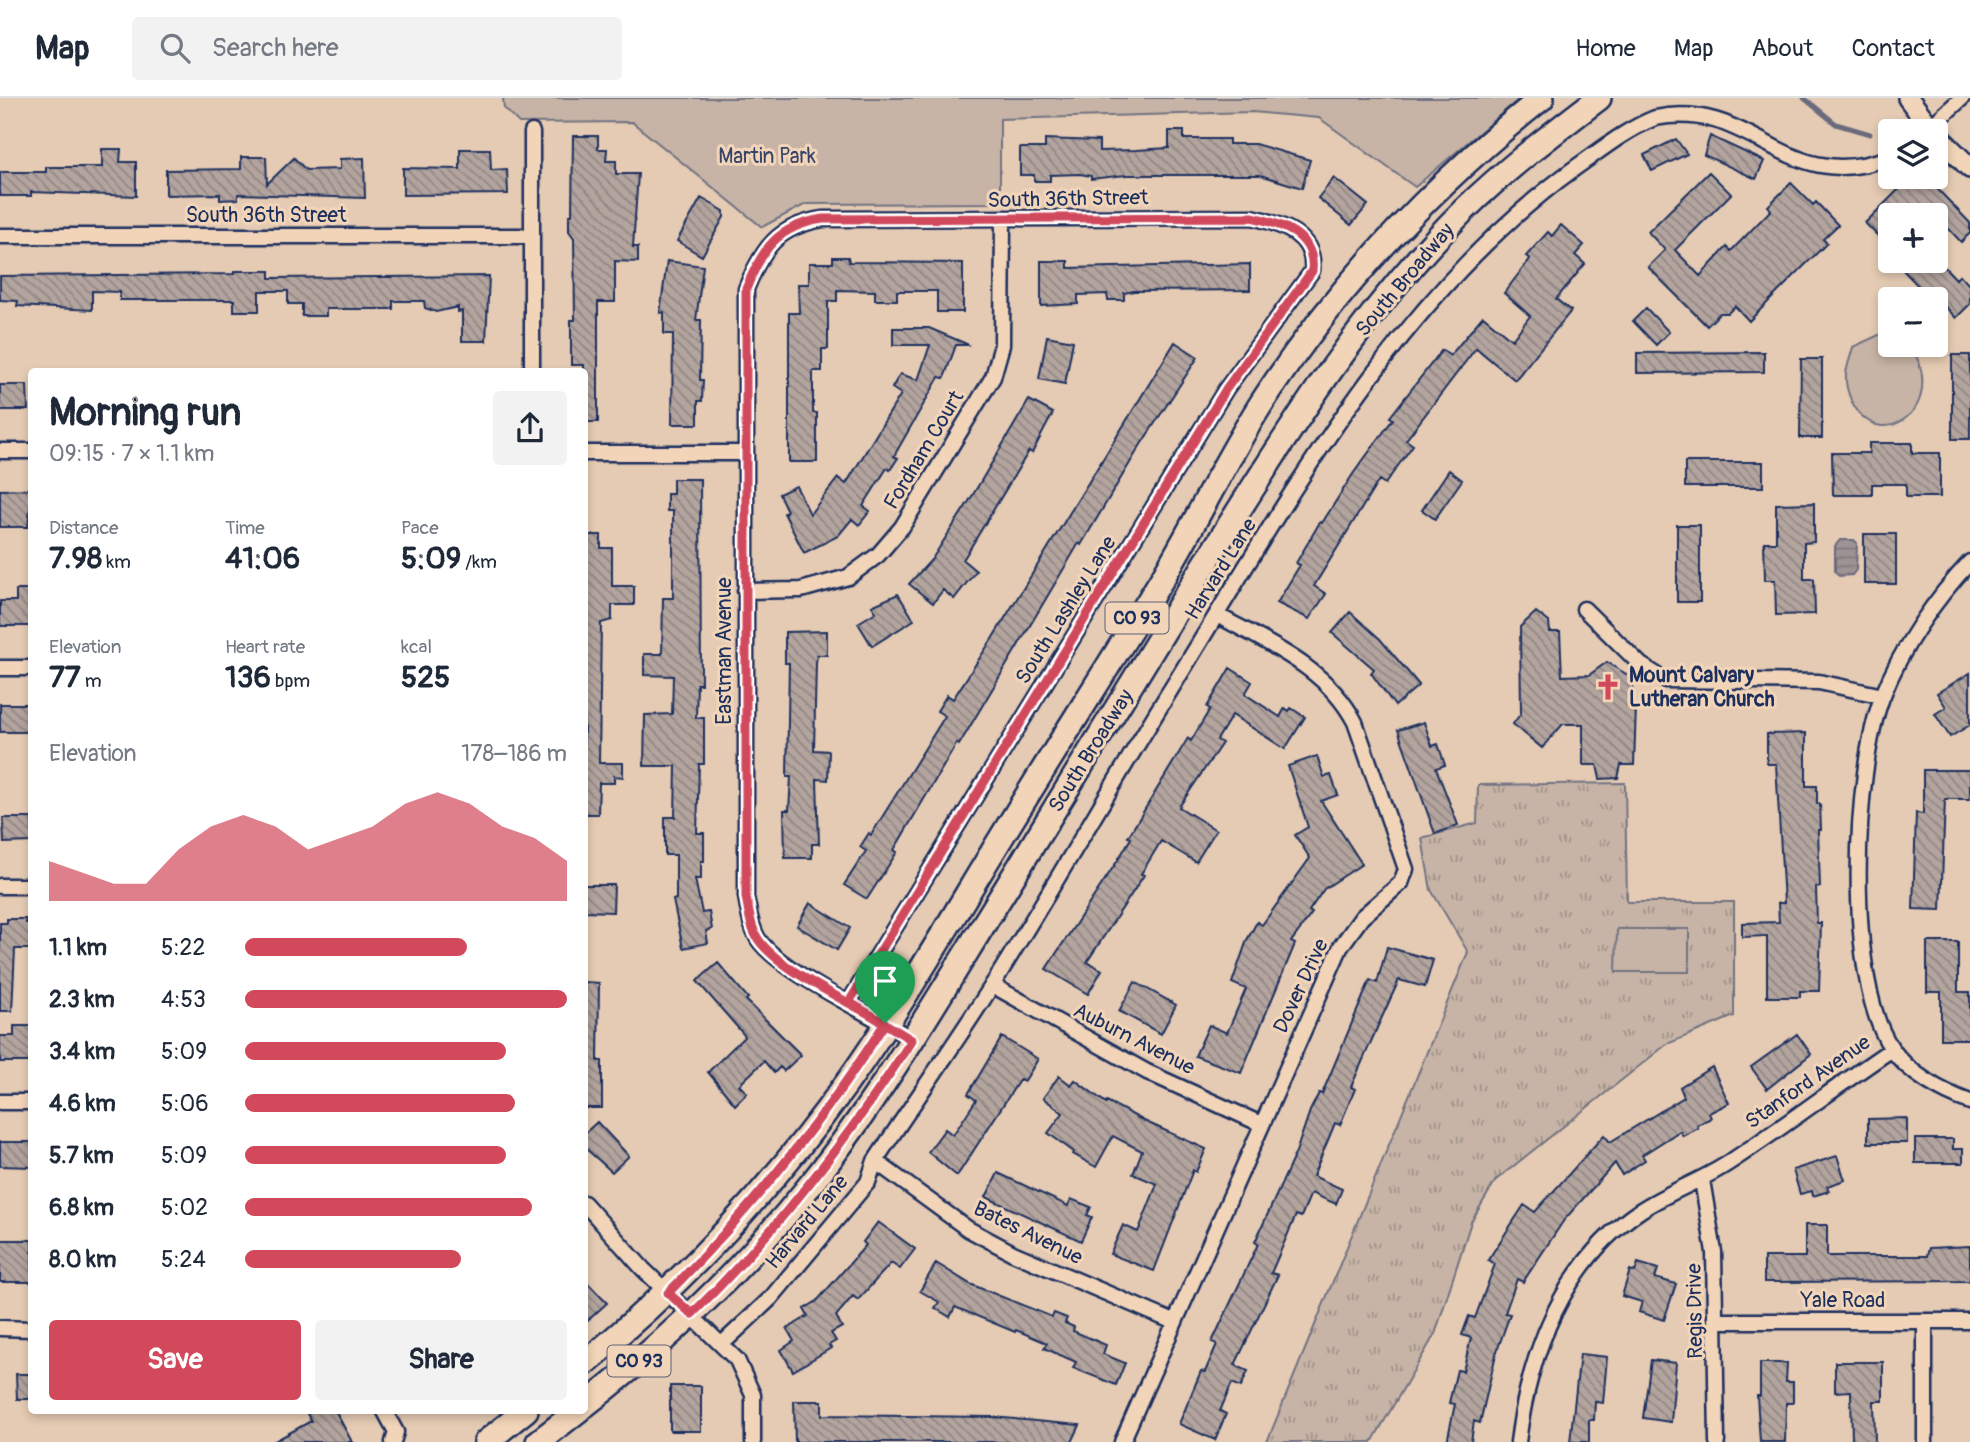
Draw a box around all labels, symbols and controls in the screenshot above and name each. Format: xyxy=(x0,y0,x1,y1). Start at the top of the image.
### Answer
search box xyxy=(132,17,622,80)
text: Map xyxy=(35,28,90,69)
icon: search xyxy=(156,29,194,67)
text: Search here xyxy=(212,32,339,64)
text: Home xyxy=(1575,34,1636,63)
text: Map xyxy=(1674,34,1714,63)
text: About xyxy=(1752,34,1814,63)
text: Contact xyxy=(1852,34,1935,63)
map controls xyxy=(1878,119,1948,357)
button: layers xyxy=(1878,119,1948,189)
park label: Martin Park xyxy=(718,143,816,170)
street label: South 36th Street xyxy=(987,184,1149,214)
street label: South 36th Street xyxy=(186,202,347,229)
button: + xyxy=(1878,203,1948,273)
street label: South Broadway xyxy=(1350,218,1460,342)
button: − xyxy=(1878,287,1948,357)
street label: Fordham Court xyxy=(878,385,970,514)
text: Morning run xyxy=(49,389,241,437)
button: share xyxy=(493,391,567,465)
text: 09:15 · 7 × 1.1 km xyxy=(49,439,214,468)
street label: Harvard Lane xyxy=(1179,513,1263,625)
text: Distance xyxy=(49,516,118,540)
text: Time xyxy=(225,516,265,540)
text: Pace xyxy=(401,516,439,540)
street label: South Lashley Lane xyxy=(1010,530,1123,689)
text: 7.98 xyxy=(49,540,102,577)
text: 41:06 xyxy=(225,540,300,577)
text: 5:09 xyxy=(401,540,461,577)
text: km xyxy=(102,550,131,574)
text: /km xyxy=(461,550,497,574)
street label: Eastman Avenue xyxy=(711,577,738,725)
road number: CO 93 xyxy=(1106,603,1168,634)
text: Elevation xyxy=(49,635,121,659)
text: Heart rate xyxy=(225,635,305,659)
text: kcal xyxy=(401,635,432,659)
text: 77 xyxy=(49,659,81,696)
text: 136 xyxy=(225,659,271,696)
text: 525 xyxy=(401,659,450,696)
place label: Mount Calvary Lutheran Church xyxy=(1629,662,1775,713)
text: m xyxy=(81,669,102,693)
text: bpm xyxy=(271,669,310,693)
church icon: Mount Calvary Lutheran Church xyxy=(1593,672,1623,702)
street label: South Broadway xyxy=(1042,684,1140,818)
text: Elevation xyxy=(49,739,137,768)
text: 178–186 m xyxy=(461,739,567,768)
text: 1.1 km xyxy=(49,933,107,962)
text: 5:22 xyxy=(161,933,205,962)
street label: Dover Drive xyxy=(1267,934,1335,1038)
pin xyxy=(855,951,915,1023)
icon: arrive xyxy=(866,962,904,1000)
text: 2.3 km xyxy=(49,985,115,1014)
text: 4:53 xyxy=(161,985,206,1014)
street label: Auburn Avenue xyxy=(1069,997,1200,1081)
street label: Stanford Avenue xyxy=(1740,1028,1876,1135)
text: 3.4 km xyxy=(49,1037,115,1066)
text: 5:09 xyxy=(161,1037,207,1066)
text: 4.6 km xyxy=(49,1089,116,1118)
text: 5:06 xyxy=(161,1089,209,1118)
text: 5.7 km xyxy=(49,1141,114,1170)
text: 5:09 xyxy=(161,1141,207,1170)
street label: Harvard Lane xyxy=(760,1169,855,1275)
text: 6.8 km xyxy=(49,1193,114,1222)
text: 5:02 xyxy=(161,1193,208,1222)
street label: Bates Avenue xyxy=(969,1195,1088,1271)
text: 8.0 km xyxy=(49,1245,116,1274)
text: 5:24 xyxy=(161,1245,206,1274)
street label: Regis Drive xyxy=(1681,1262,1709,1359)
street label: Yale Road xyxy=(1800,1287,1885,1314)
button: Save xyxy=(49,1320,301,1400)
button: Share xyxy=(315,1320,567,1400)
road number: CO 93 xyxy=(608,1345,670,1376)

